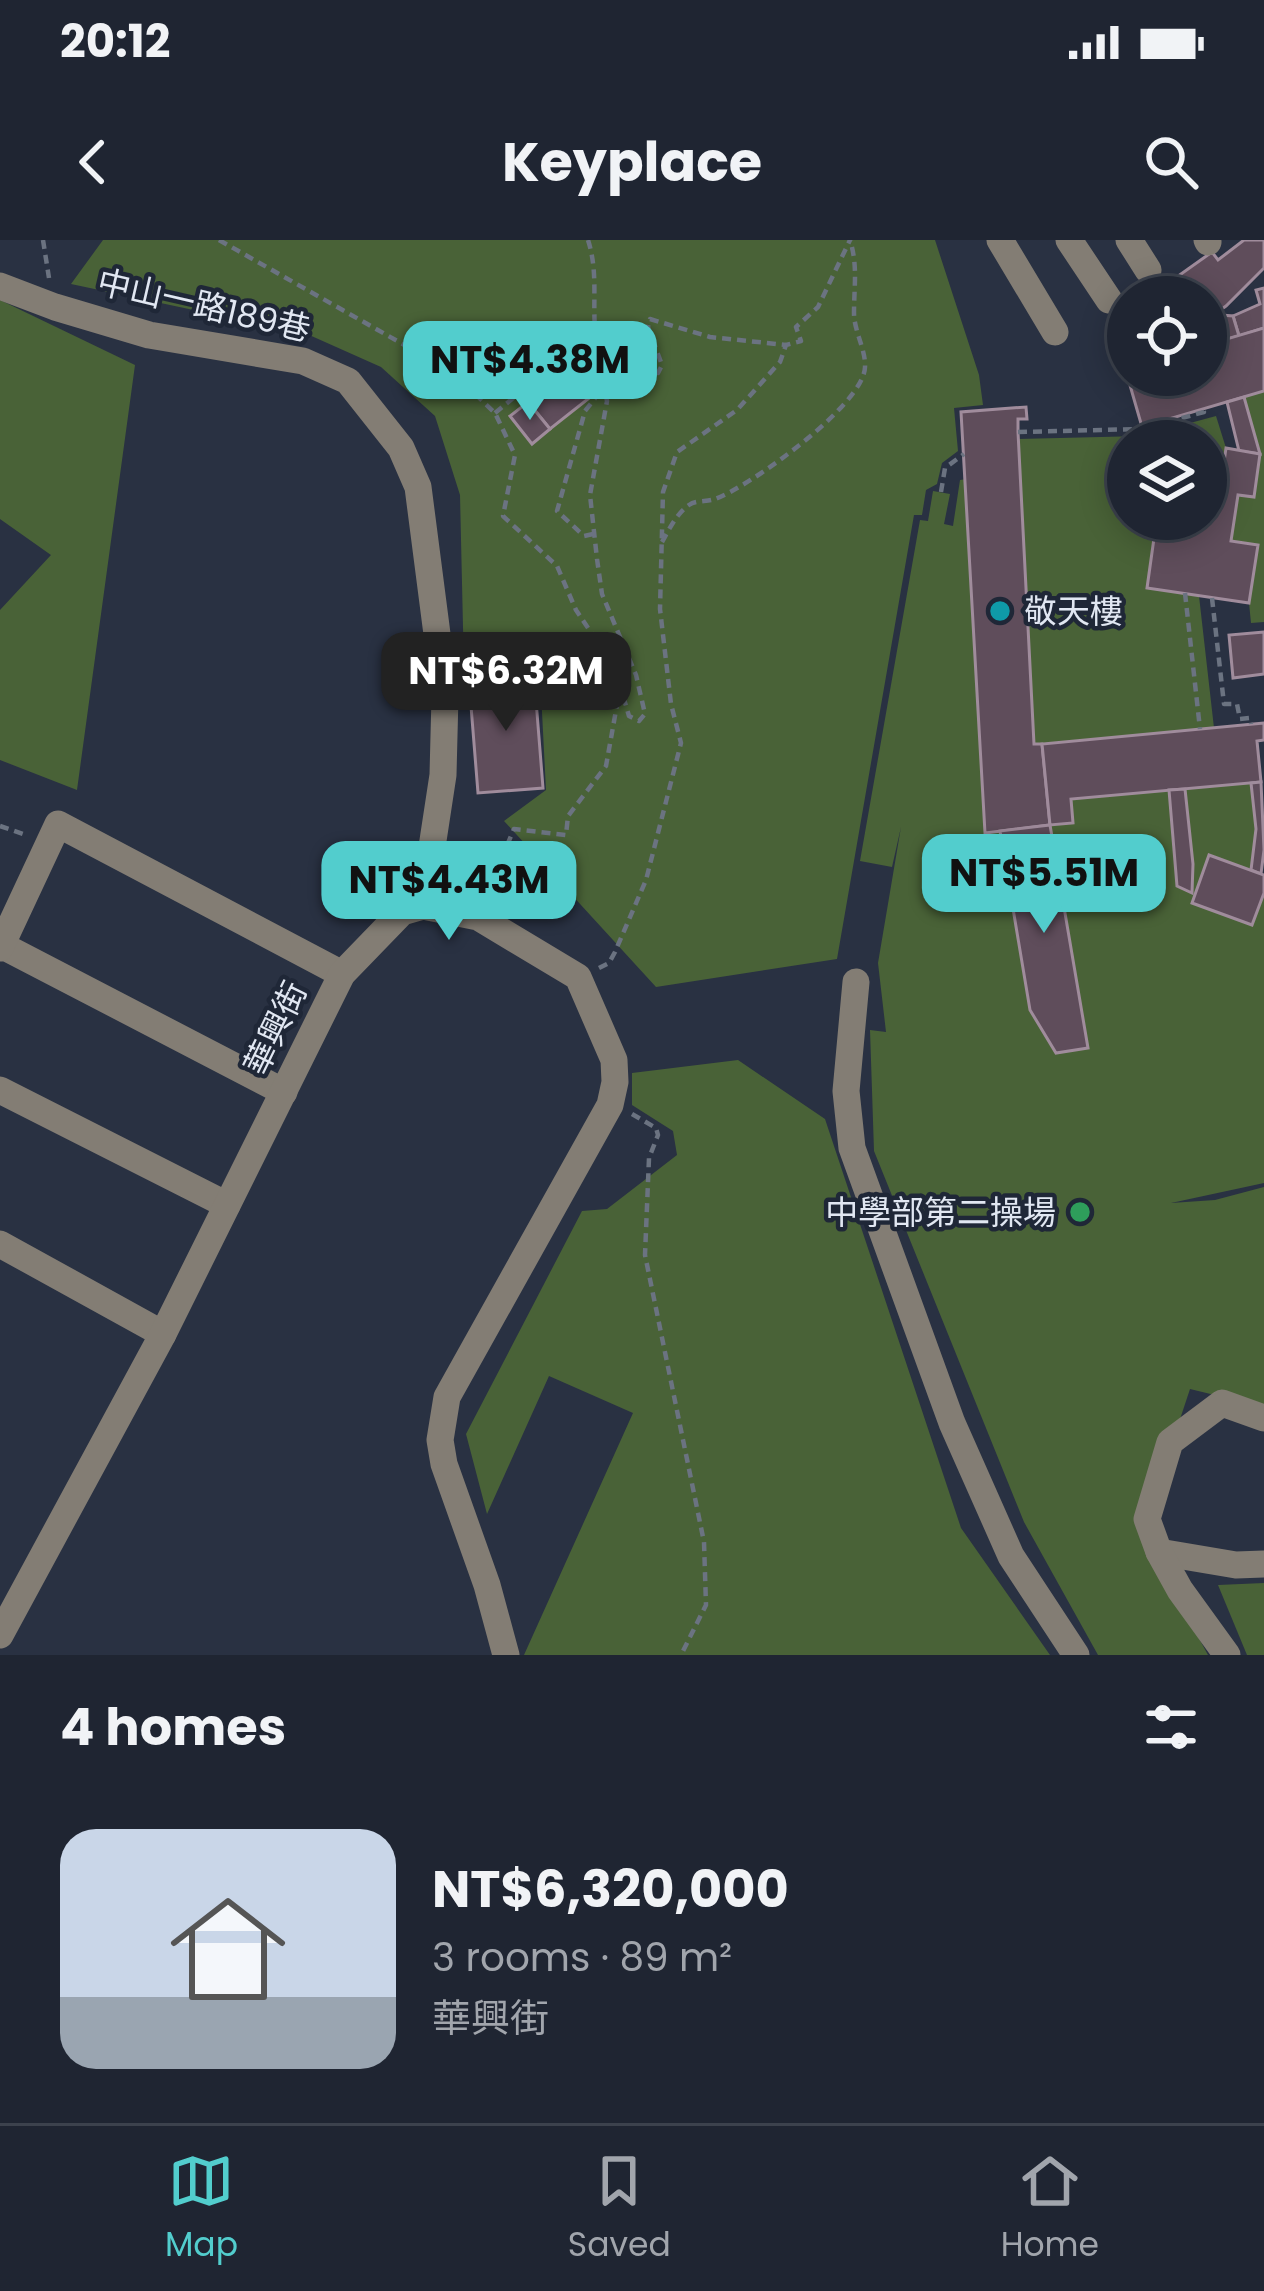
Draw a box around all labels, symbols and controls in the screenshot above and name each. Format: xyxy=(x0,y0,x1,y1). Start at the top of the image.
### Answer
text: 20:12 xyxy=(60,10,170,73)
text: Keyplace xyxy=(502,124,762,200)
icon: back xyxy=(60,129,126,195)
icon: search xyxy=(1138,129,1204,195)
street label: 中山一路189巷 xyxy=(93,258,315,353)
map controls xyxy=(1107,276,1227,540)
button: locate xyxy=(1107,276,1227,396)
pin: NT$4.38M xyxy=(406,321,654,423)
text: NT$4.38M xyxy=(430,332,630,387)
button: layers xyxy=(1107,420,1227,540)
place label: 敬天樓 xyxy=(1024,588,1123,635)
marker: 敬天樓 xyxy=(987,598,1013,624)
pin: NT$6.32M xyxy=(382,632,630,734)
text: NT$6.32M xyxy=(408,643,604,698)
pin: NT$5.51M xyxy=(920,834,1168,936)
pin: NT$4.43M xyxy=(325,841,573,943)
text: NT$5.51M xyxy=(949,845,1139,900)
text: NT$4.43M xyxy=(348,852,550,907)
street label: 華興街 xyxy=(233,973,318,1083)
place label: 中學部第二操場 xyxy=(825,1189,1056,1236)
marker: 中學部第二操場 xyxy=(1067,1199,1093,1225)
text: 4 homes xyxy=(60,1691,286,1763)
icon: filters xyxy=(1138,1694,1204,1760)
text: NT$6,320,000 xyxy=(432,1853,789,1925)
icon: home xyxy=(156,1877,300,2021)
text: 3 rooms · 89 m² xyxy=(432,1930,732,1985)
text: 華興街 xyxy=(432,1991,549,2046)
tab: Map xyxy=(165,2148,238,2270)
tab: Saved xyxy=(568,2148,671,2270)
tab: Home xyxy=(1001,2148,1099,2270)

